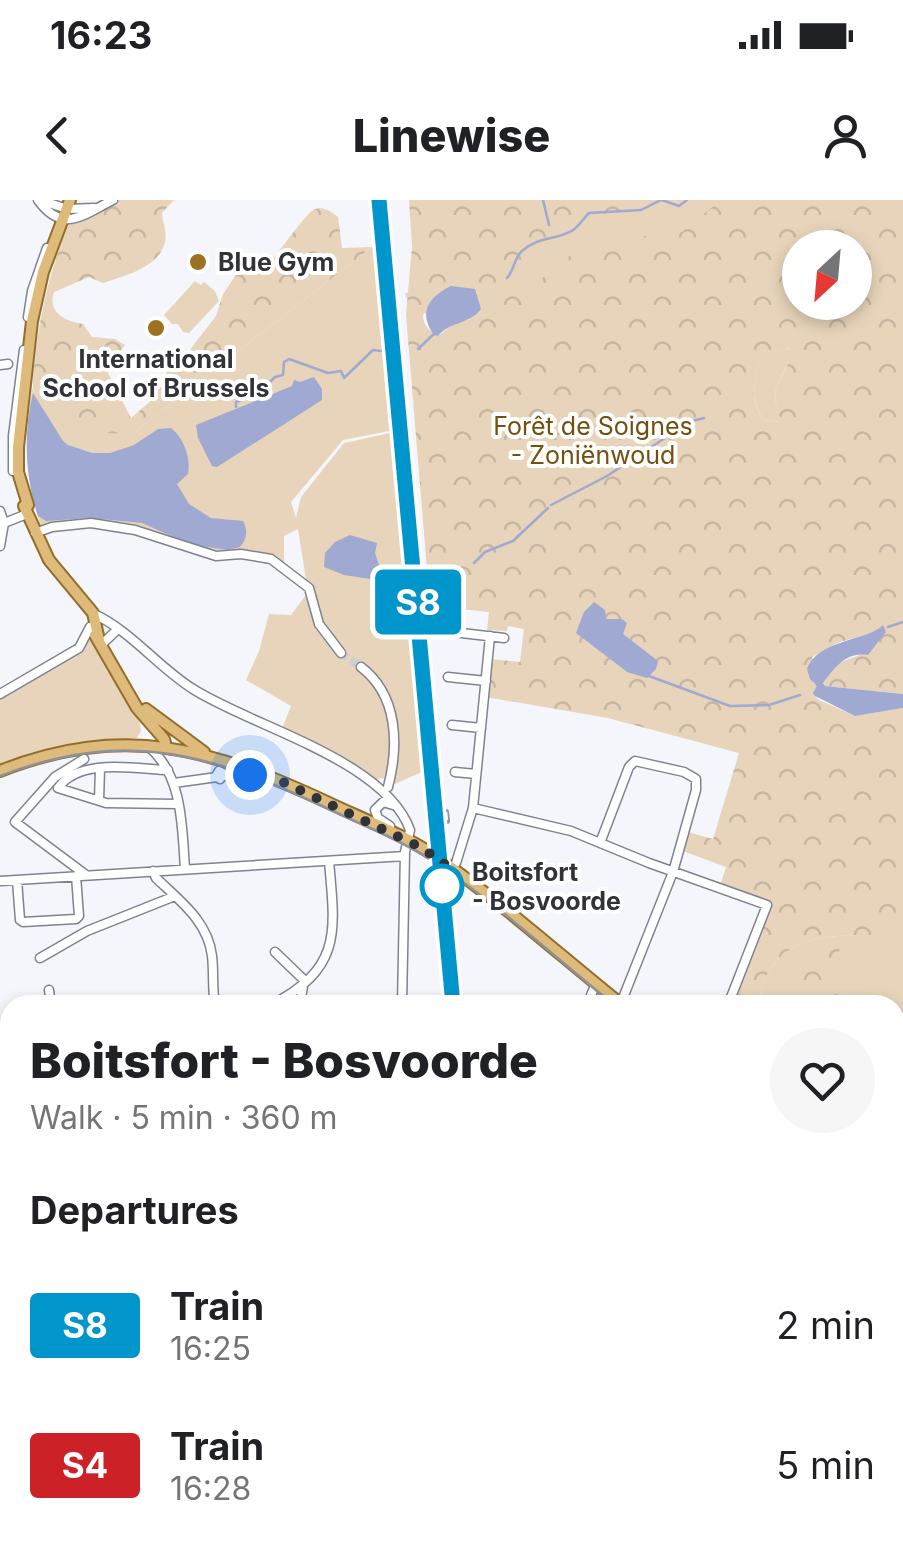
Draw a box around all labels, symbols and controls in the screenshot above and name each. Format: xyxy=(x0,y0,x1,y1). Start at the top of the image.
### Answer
text: 16:23 xyxy=(50,12,152,58)
icon: back xyxy=(30,108,85,163)
text: Linewise xyxy=(353,108,550,163)
icon: person xyxy=(818,108,873,163)
north arrow xyxy=(782,230,872,320)
map controls xyxy=(782,230,872,320)
place label: Blue Gym xyxy=(218,247,334,277)
marker: Blue Gym xyxy=(187,251,209,273)
marker: International School of Brussels xyxy=(145,317,167,339)
place label: International School of Brussels xyxy=(42,344,270,403)
park label: Forêt de Soignes - Zoniënwoud xyxy=(493,411,693,470)
line badge: S8 xyxy=(373,570,463,634)
text: S8 xyxy=(395,581,441,623)
your location xyxy=(225,750,275,800)
place label: Boitsfort - Bosvoorde xyxy=(472,857,621,916)
marker: Boitsfort - Bosvoorde xyxy=(421,865,463,907)
button: heart xyxy=(770,1028,875,1133)
text: Boitsfort - Bosvoorde xyxy=(30,1031,538,1090)
text: Walk · 5 min · 360 m xyxy=(30,1098,338,1137)
text: Departures xyxy=(30,1187,239,1233)
text: Train xyxy=(170,1283,264,1329)
text: 2 min xyxy=(776,1302,875,1348)
text: S8 xyxy=(62,1304,108,1346)
text: 16:25 xyxy=(170,1329,251,1368)
text: Train xyxy=(170,1423,264,1469)
text: 5 min xyxy=(776,1442,875,1488)
text: S4 xyxy=(62,1444,108,1486)
text: 16:28 xyxy=(170,1469,251,1508)

